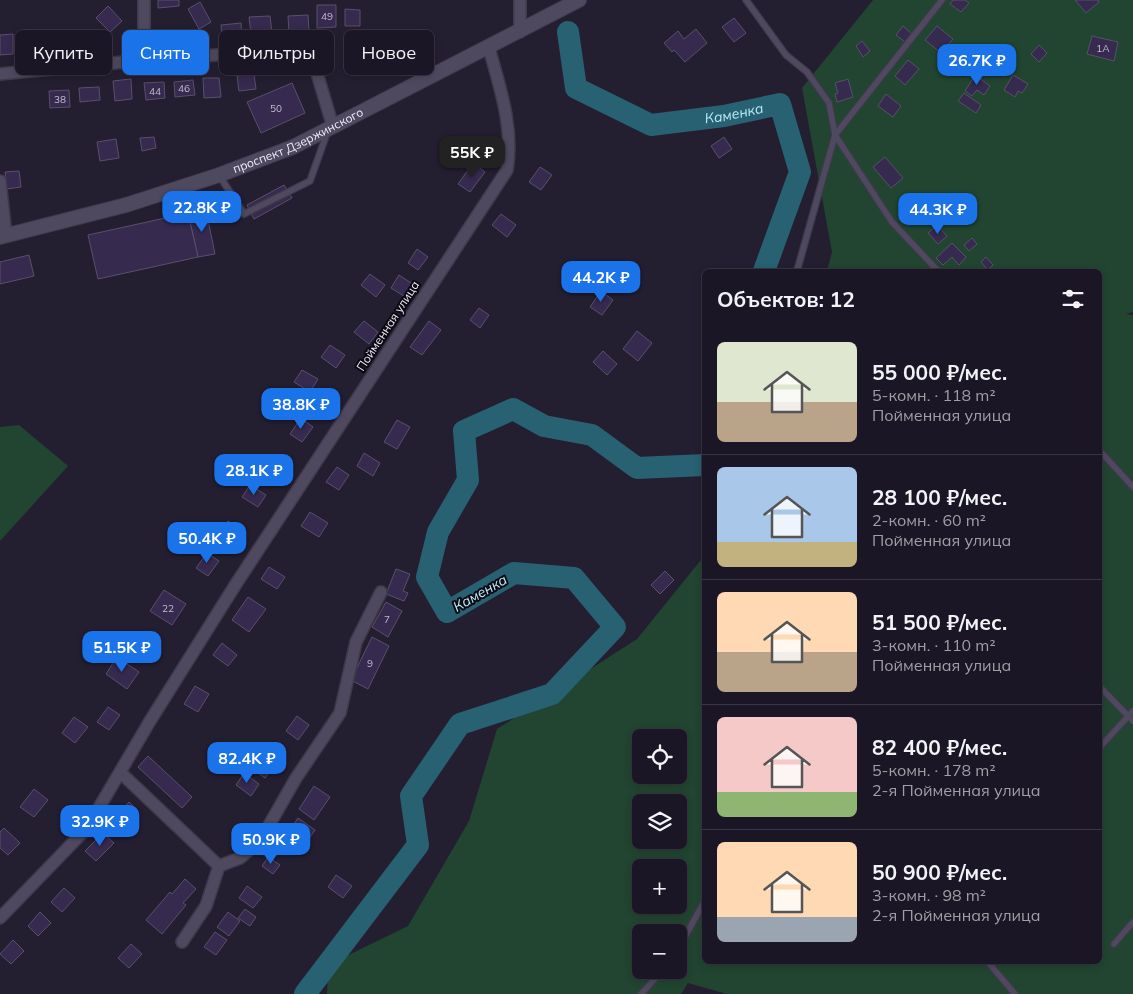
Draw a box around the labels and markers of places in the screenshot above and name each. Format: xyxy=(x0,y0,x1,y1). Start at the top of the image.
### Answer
pin: 26.7K ₽ xyxy=(931,44,1023,86)
pin: 55K ₽ xyxy=(437,136,507,178)
pin: 22.8K ₽ xyxy=(156,190,248,233)
pin: 44.3K ₽ xyxy=(892,192,984,235)
pin: 44.2K ₽ xyxy=(555,260,647,303)
pin: 38.8K ₽ xyxy=(255,388,347,430)
pin: 28.1K ₽ xyxy=(208,454,300,496)
pin: 50.4K ₽ xyxy=(161,522,253,564)
pin: 51.5K ₽ xyxy=(76,630,168,673)
pin: 82.4K ₽ xyxy=(201,742,293,784)
pin: 32.9K ₽ xyxy=(54,804,146,847)
pin: 50.9K ₽ xyxy=(225,822,317,865)

